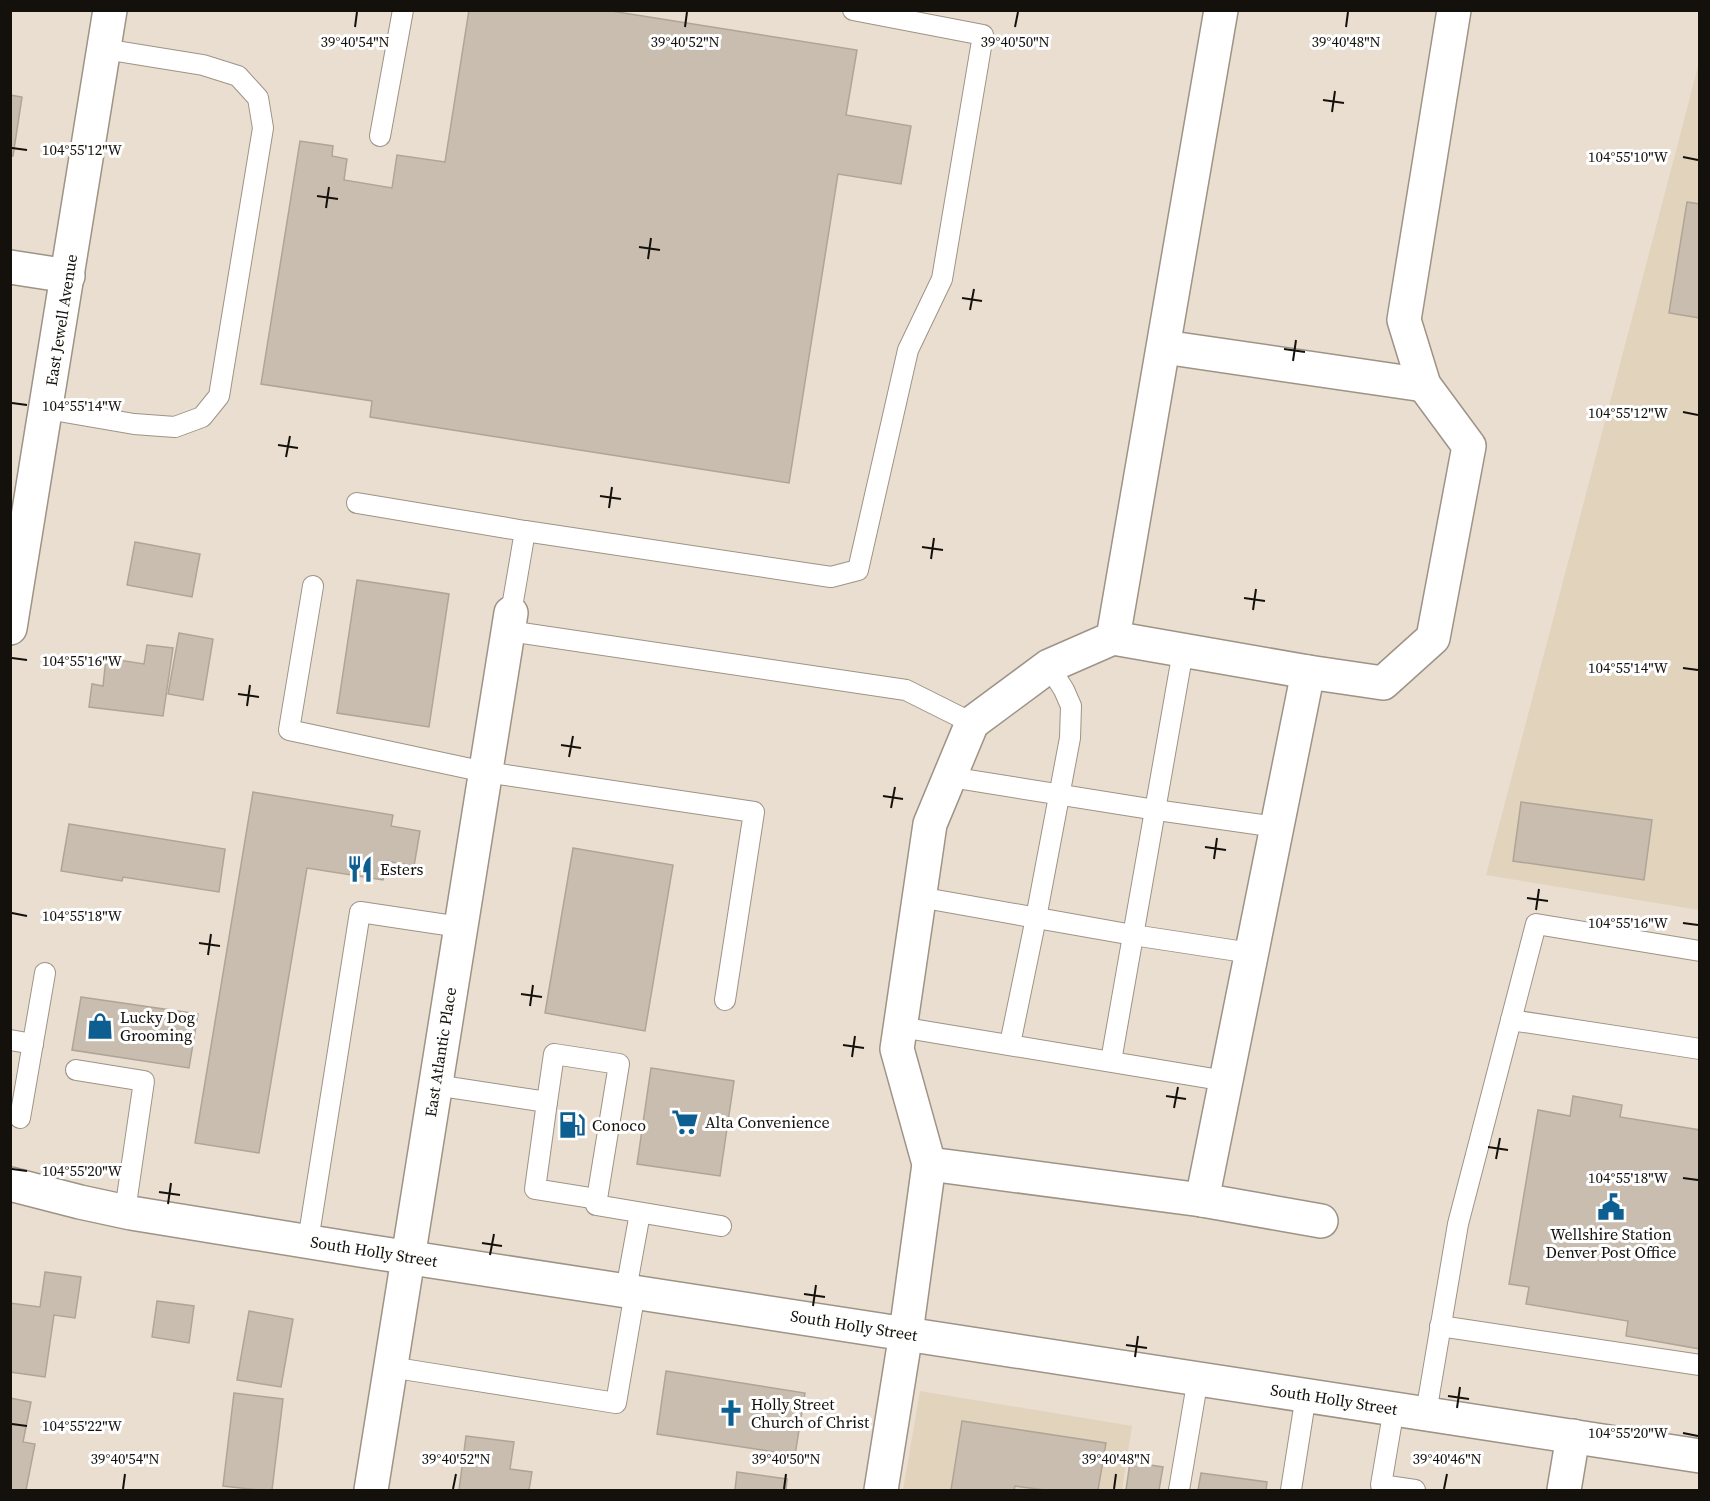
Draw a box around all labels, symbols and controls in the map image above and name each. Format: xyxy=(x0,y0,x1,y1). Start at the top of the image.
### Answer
text: 39°40'54"N xyxy=(320,31,390,52)
text: 39°40'52"N xyxy=(650,31,720,52)
text: 39°40'50"N xyxy=(980,31,1050,52)
text: 39°40'48"N xyxy=(1311,31,1381,52)
text: 104°55'12"W xyxy=(42,139,123,160)
text: 104°55'10"W xyxy=(1588,146,1669,167)
street label: East Jewell Avenue xyxy=(40,253,82,387)
text: 104°55'14"W xyxy=(42,395,123,416)
text: 104°55'12"W xyxy=(1588,402,1669,423)
text: 104°55'16"W xyxy=(42,650,123,671)
text: 104°55'14"W xyxy=(1588,657,1669,678)
restaurant icon: Esters xyxy=(345,854,375,884)
place label: Esters xyxy=(380,858,424,880)
text: 104°55'18"W xyxy=(42,905,123,926)
text: 104°55'16"W xyxy=(1588,912,1669,933)
street label: East Atlantic Place xyxy=(419,986,461,1118)
place label: Lucky Dog Grooming xyxy=(120,1006,195,1046)
shop icon: Lucky Dog Grooming xyxy=(85,1011,115,1041)
supermarket icon: Alta Convenience xyxy=(670,1107,700,1137)
fuel station icon: Conoco xyxy=(557,1110,587,1140)
place label: Alta Convenience xyxy=(705,1111,830,1133)
place label: Conoco xyxy=(592,1114,646,1136)
text: 104°55'20"W xyxy=(42,1160,123,1181)
text: 104°55'18"W xyxy=(1588,1167,1669,1188)
public building icon: Wellshire Station Denver Post Office xyxy=(1596,1192,1626,1222)
place label: Wellshire Station Denver Post Office xyxy=(1546,1223,1676,1263)
street label: South Holly Street xyxy=(309,1230,440,1272)
street label: South Holly Street xyxy=(789,1304,920,1346)
street label: South Holly Street xyxy=(1269,1378,1400,1420)
place label: Holly Street Church of Christ xyxy=(751,1393,870,1433)
church icon: Holly Street Church of Christ xyxy=(716,1398,746,1428)
text: 104°55'22"W xyxy=(42,1415,123,1436)
text: 104°55'20"W xyxy=(1588,1422,1669,1443)
text: 39°40'54"N xyxy=(90,1448,160,1469)
text: 39°40'52"N xyxy=(421,1448,491,1469)
text: 39°40'50"N xyxy=(751,1448,821,1469)
text: 39°40'48"N xyxy=(1081,1448,1151,1469)
text: 39°40'46"N xyxy=(1412,1448,1482,1469)

